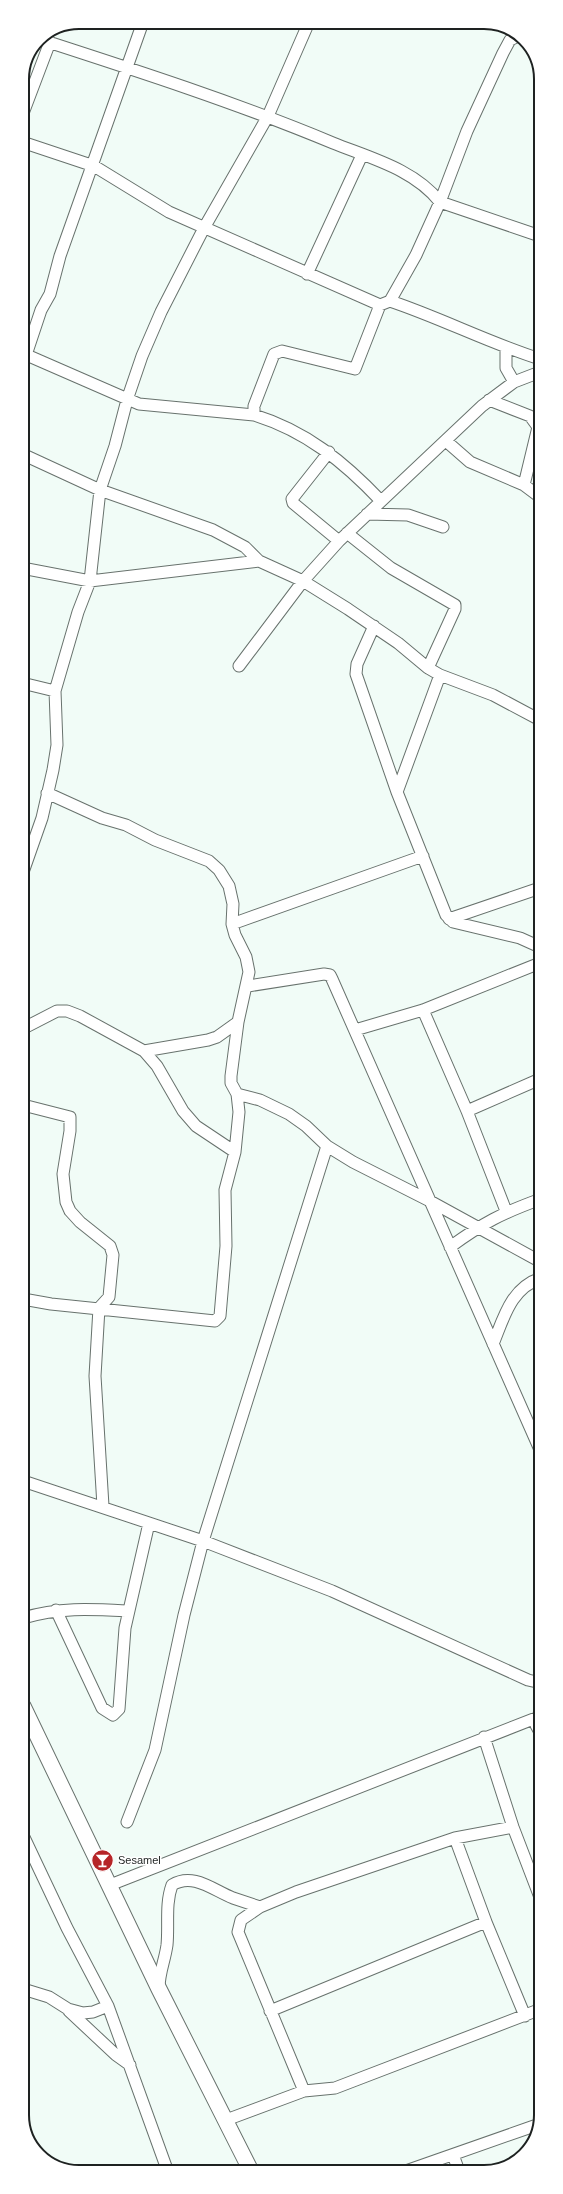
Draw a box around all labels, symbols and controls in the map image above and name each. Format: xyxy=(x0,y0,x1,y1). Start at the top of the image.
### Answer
bar icon: Sesamel xyxy=(90,1847,116,1873)
place label: Sesamel xyxy=(118,1854,161,1866)

